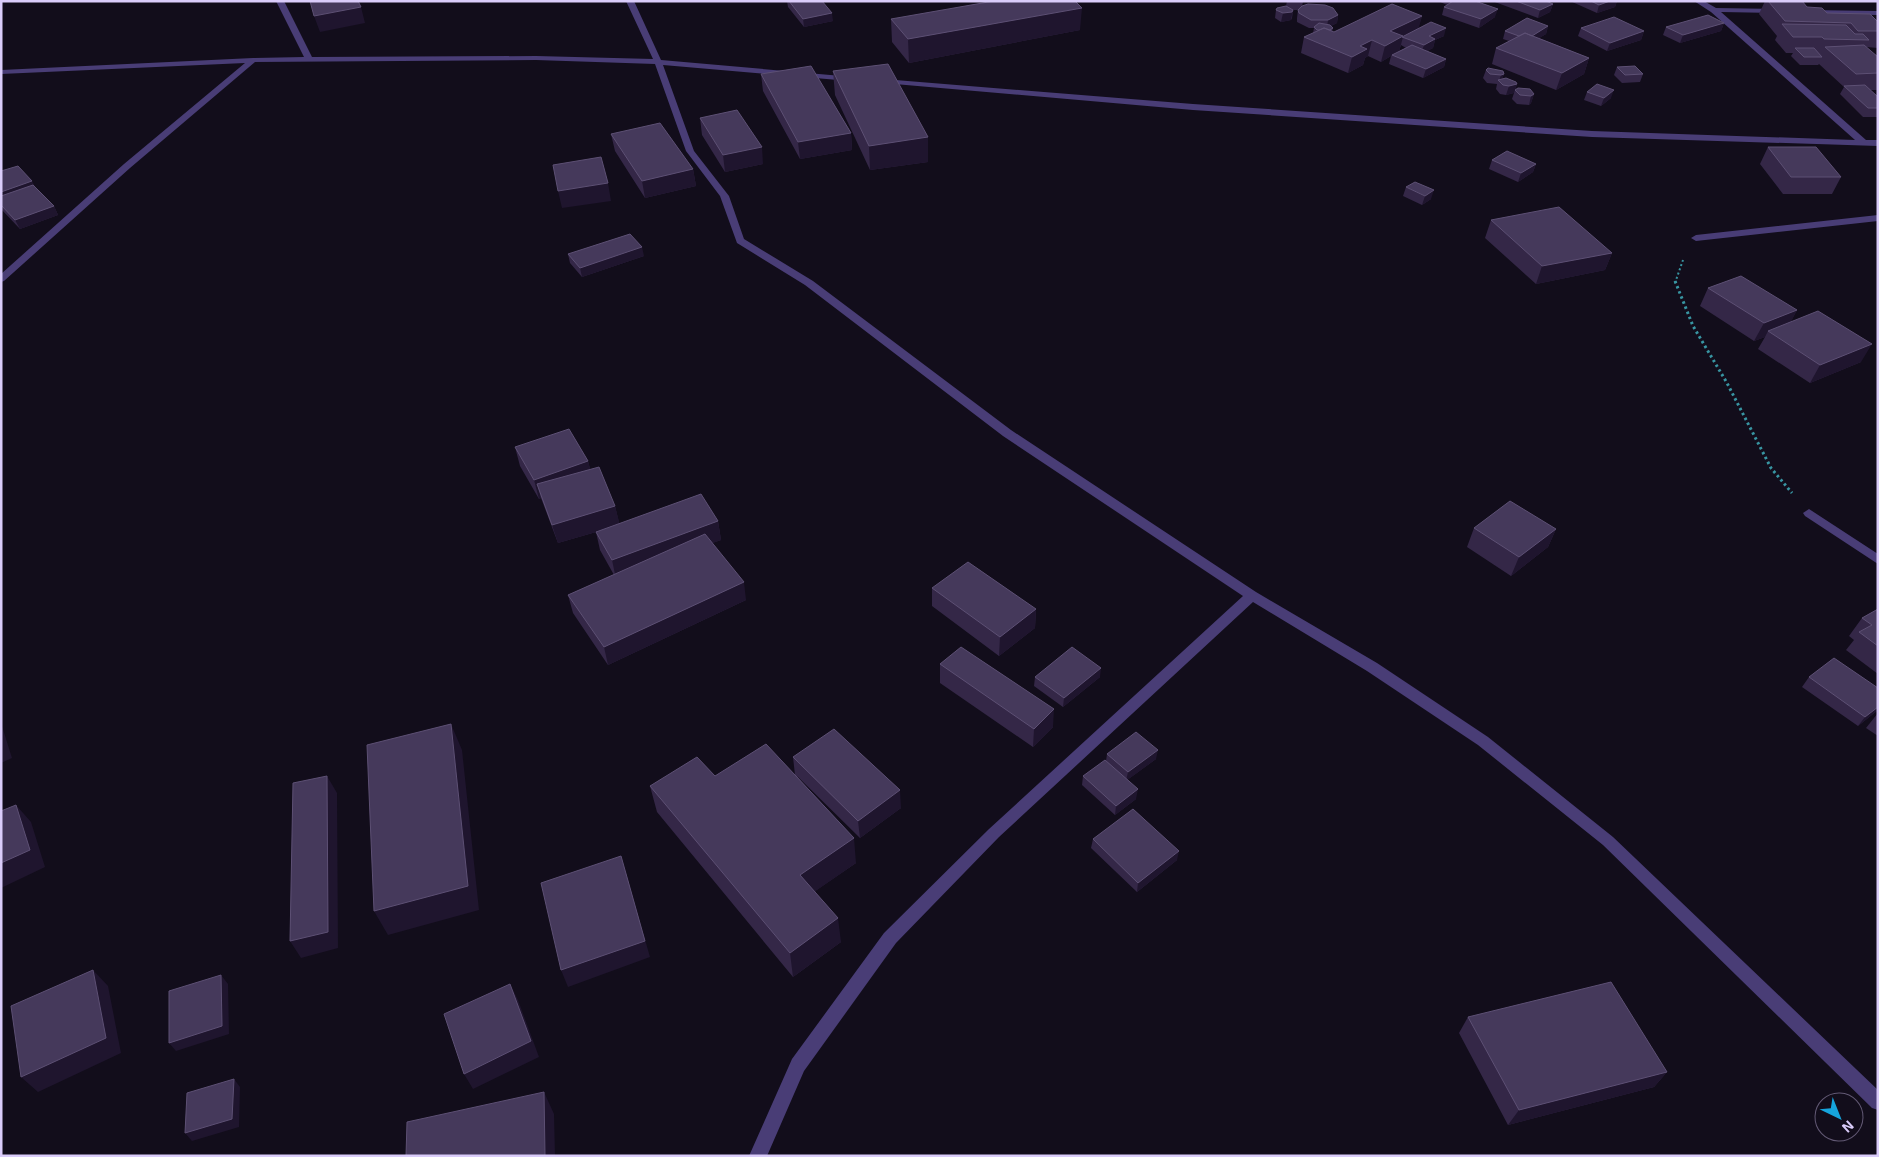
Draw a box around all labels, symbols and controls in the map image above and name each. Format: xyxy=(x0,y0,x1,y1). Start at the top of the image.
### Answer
north arrow xyxy=(1814,1092,1864,1142)
text: N xyxy=(1839,1117,1858,1137)

